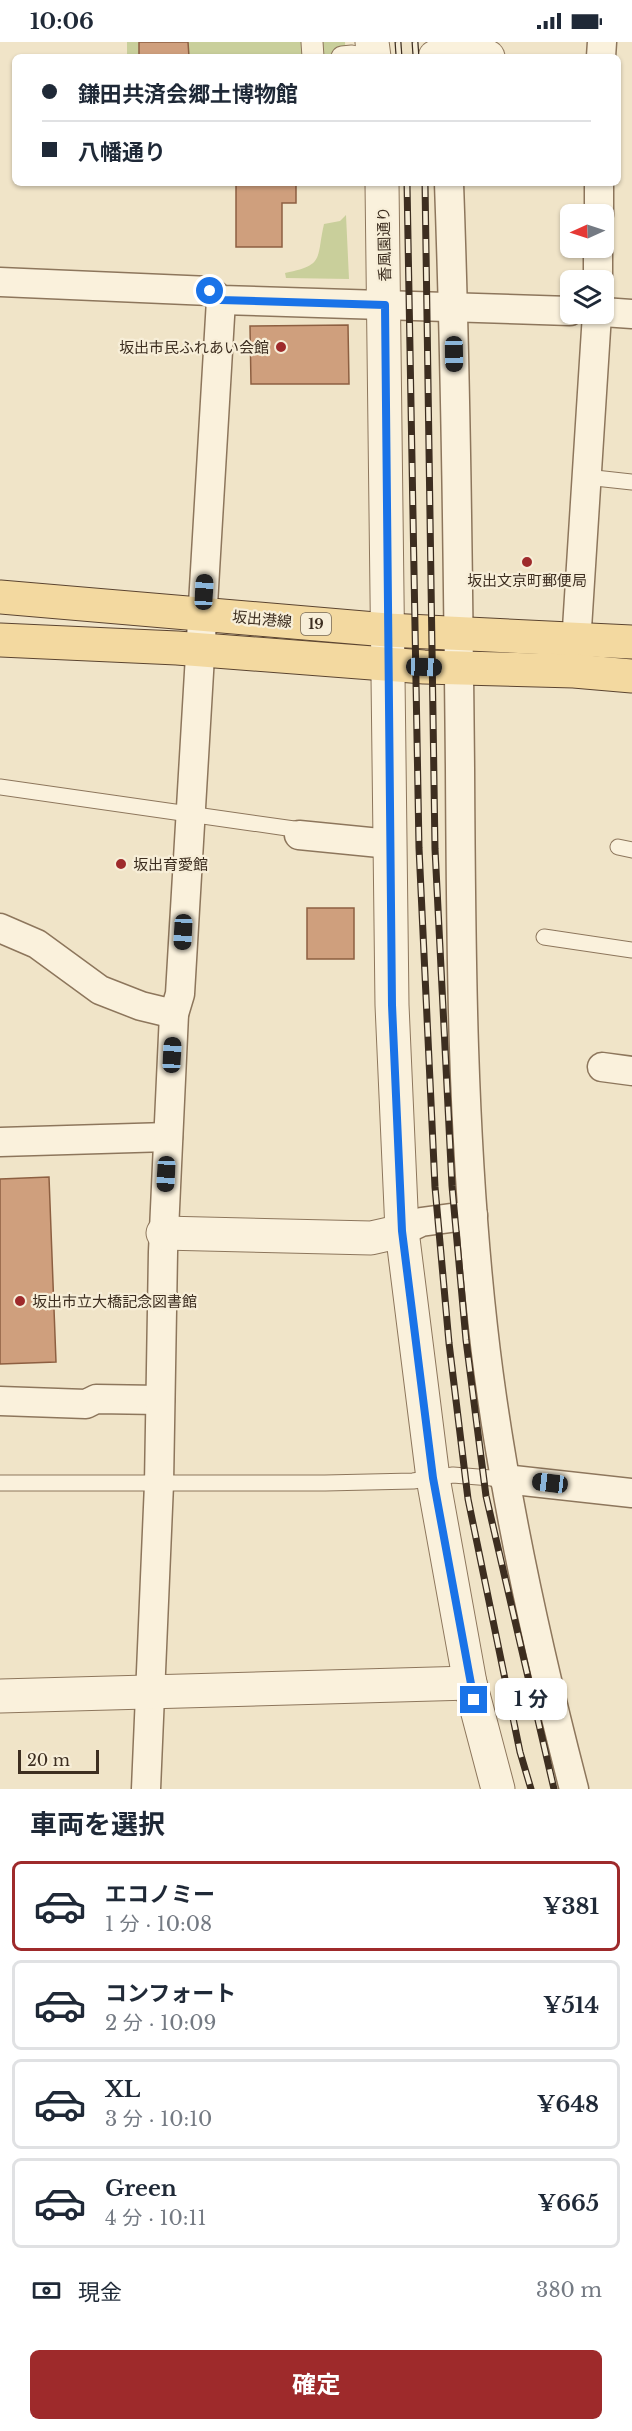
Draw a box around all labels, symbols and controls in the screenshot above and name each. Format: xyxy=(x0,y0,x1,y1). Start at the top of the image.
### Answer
text: 10:06 xyxy=(30,8,94,35)
text: 鎌田共済会郷土博物館 xyxy=(78,81,298,108)
text: 八幡通り xyxy=(78,139,166,166)
north arrow xyxy=(560,204,614,258)
map controls xyxy=(560,204,614,324)
street label: 香風園通り xyxy=(374,206,394,282)
button: layers xyxy=(560,270,614,324)
route start xyxy=(196,277,223,304)
car xyxy=(445,336,463,372)
place label: 坂出市民ふれあい会館 xyxy=(119,338,269,357)
marker: 坂出市民ふれあい会館 xyxy=(274,340,288,354)
marker: 坂出文京町郵便局 xyxy=(520,555,534,569)
place label: 坂出文京町郵便局 xyxy=(467,571,587,590)
car xyxy=(194,574,214,610)
street label: 坂出港線 xyxy=(231,607,293,631)
road number: 19 xyxy=(301,613,331,635)
car xyxy=(406,657,442,677)
place label: 坂出育愛館 xyxy=(133,855,208,874)
marker: 坂出育愛館 xyxy=(114,857,128,871)
car xyxy=(173,914,193,950)
car xyxy=(162,1037,182,1073)
car xyxy=(156,1156,176,1192)
place label: 坂出市立大橋記念図書館 xyxy=(32,1292,197,1311)
marker: 坂出市立大橋記念図書館 xyxy=(13,1294,27,1308)
car xyxy=(531,1472,569,1494)
callout: 1 分 xyxy=(495,1679,567,1721)
route end xyxy=(460,1686,487,1713)
text: 1 分 xyxy=(514,1687,548,1711)
scale bar xyxy=(18,1747,99,1774)
text: 20 m xyxy=(27,1750,70,1770)
text: 車両を選択 xyxy=(30,1808,165,1841)
icon: car xyxy=(33,1879,87,1933)
text: エコノミー xyxy=(105,1881,215,1908)
text: ¥381 xyxy=(543,1893,599,1920)
text: 1 分 · 10:08 xyxy=(105,1912,212,1936)
icon: car xyxy=(33,1978,87,2032)
text: コンフォート xyxy=(105,1980,236,2007)
text: ¥514 xyxy=(543,1992,599,2019)
text: 2 分 · 10:09 xyxy=(105,2011,216,2035)
text: XL xyxy=(105,2076,140,2103)
icon: car xyxy=(33,2077,87,2131)
text: ¥648 xyxy=(537,2091,599,2118)
text: 3 分 · 10:10 xyxy=(105,2107,212,2131)
text: Green xyxy=(105,2175,177,2202)
icon: car xyxy=(33,2176,87,2230)
text: ¥665 xyxy=(538,2190,599,2217)
text: 4 分 · 10:11 xyxy=(105,2206,206,2230)
icon: cash xyxy=(30,2274,63,2307)
text: 380 m xyxy=(536,2278,602,2302)
text: 現金 xyxy=(78,2279,122,2306)
button: 確定 xyxy=(30,2350,602,2419)

